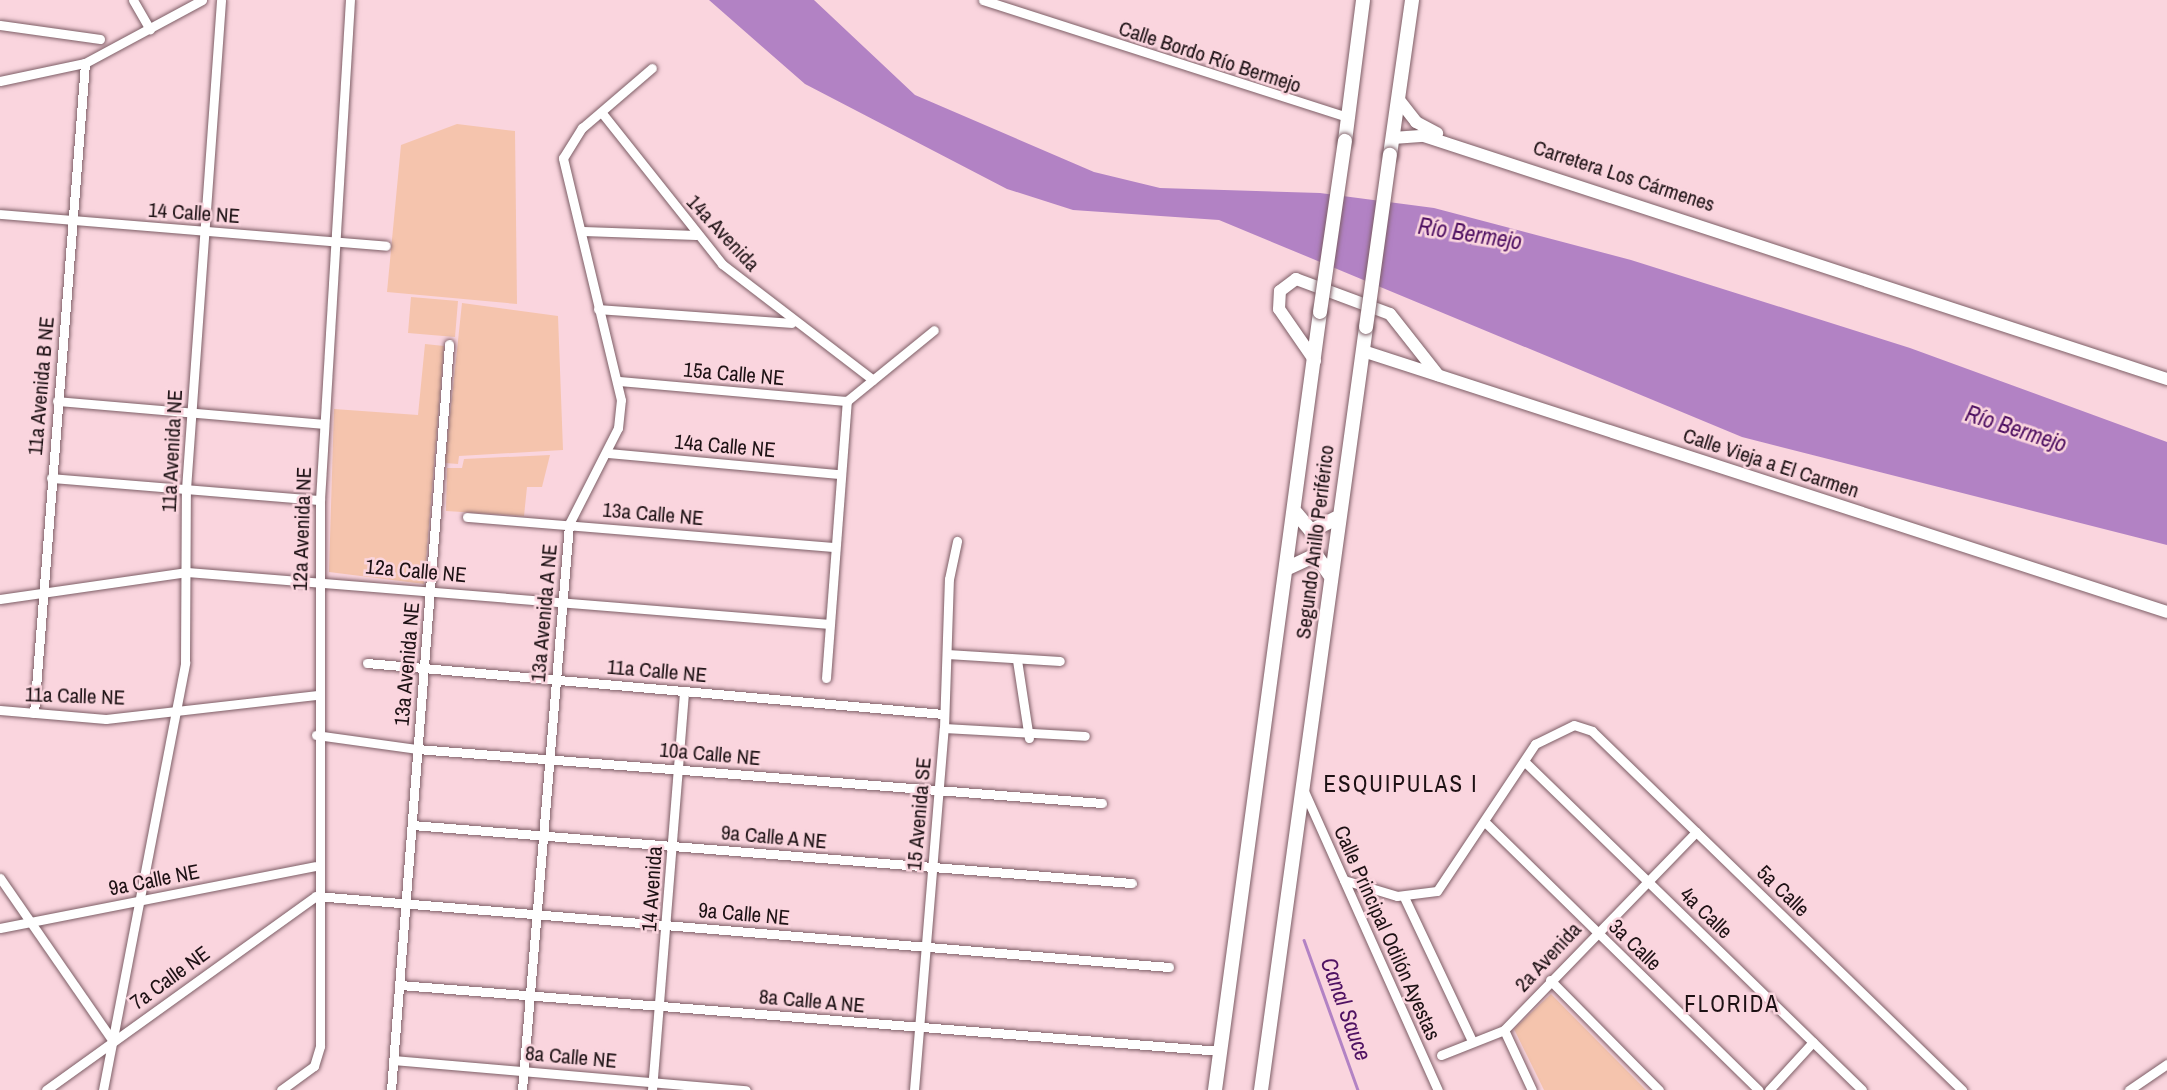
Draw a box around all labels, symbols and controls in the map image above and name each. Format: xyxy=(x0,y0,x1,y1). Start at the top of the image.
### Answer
street label: Calle Bordo Río Bermejo xyxy=(1116,16,1304,98)
street label: Carretera Los Cármenes xyxy=(1530,135,1718,217)
street label: 14a Avenida xyxy=(681,189,765,277)
street label: 14 Calle NE xyxy=(147,197,241,229)
water label: Río Bermejo xyxy=(1416,212,1524,256)
street label: 11a Avenida B NE xyxy=(22,315,60,457)
street label: 15a Calle NE xyxy=(682,357,786,391)
street label: 11a Avenida NE xyxy=(156,388,188,514)
water label: Río Bermejo xyxy=(1962,400,2070,458)
street label: Calle Vieja a El Carmen xyxy=(1680,423,1862,503)
street label: 14a Calle NE xyxy=(673,429,777,463)
street label: Segundo Anillo Periférico xyxy=(1291,443,1339,641)
street label: 12a Avenida NE xyxy=(287,466,317,592)
street label: 13a Calle NE xyxy=(601,497,705,531)
street label: 13a Avenida A NE xyxy=(525,541,563,685)
street label: 12a Calle NE xyxy=(364,554,468,588)
street label: 13a Avenida NE xyxy=(389,601,425,727)
street label: 11a Calle NE xyxy=(606,654,708,688)
street label: 11a Calle NE xyxy=(24,682,126,710)
street label: 10a Calle NE xyxy=(658,737,762,771)
street label: 15 Avenida SE xyxy=(901,756,937,872)
district label: ESQUIPULAS I xyxy=(1325,770,1477,798)
street label: 9a Calle A NE xyxy=(719,820,829,854)
street label: Calle Principal Odilón Ayestas xyxy=(1328,821,1446,1045)
street label: 14 Avenida xyxy=(636,845,668,933)
street label: 9a Calle NE xyxy=(107,859,201,901)
street label: 5a Calle xyxy=(1752,860,1814,922)
street label: 4a Calle xyxy=(1675,882,1737,944)
street label: 9a Calle NE xyxy=(697,897,791,931)
street label: 3a Calle xyxy=(1604,914,1666,976)
street label: 2a Avenida xyxy=(1509,917,1587,997)
street label: 7a Calle NE xyxy=(125,941,215,1015)
water label: Canal Sauce xyxy=(1315,954,1377,1064)
street label: 8a Calle A NE xyxy=(757,984,867,1018)
district label: FLORIDA xyxy=(1685,990,1779,1018)
street label: 8a Calle NE xyxy=(524,1040,618,1074)

